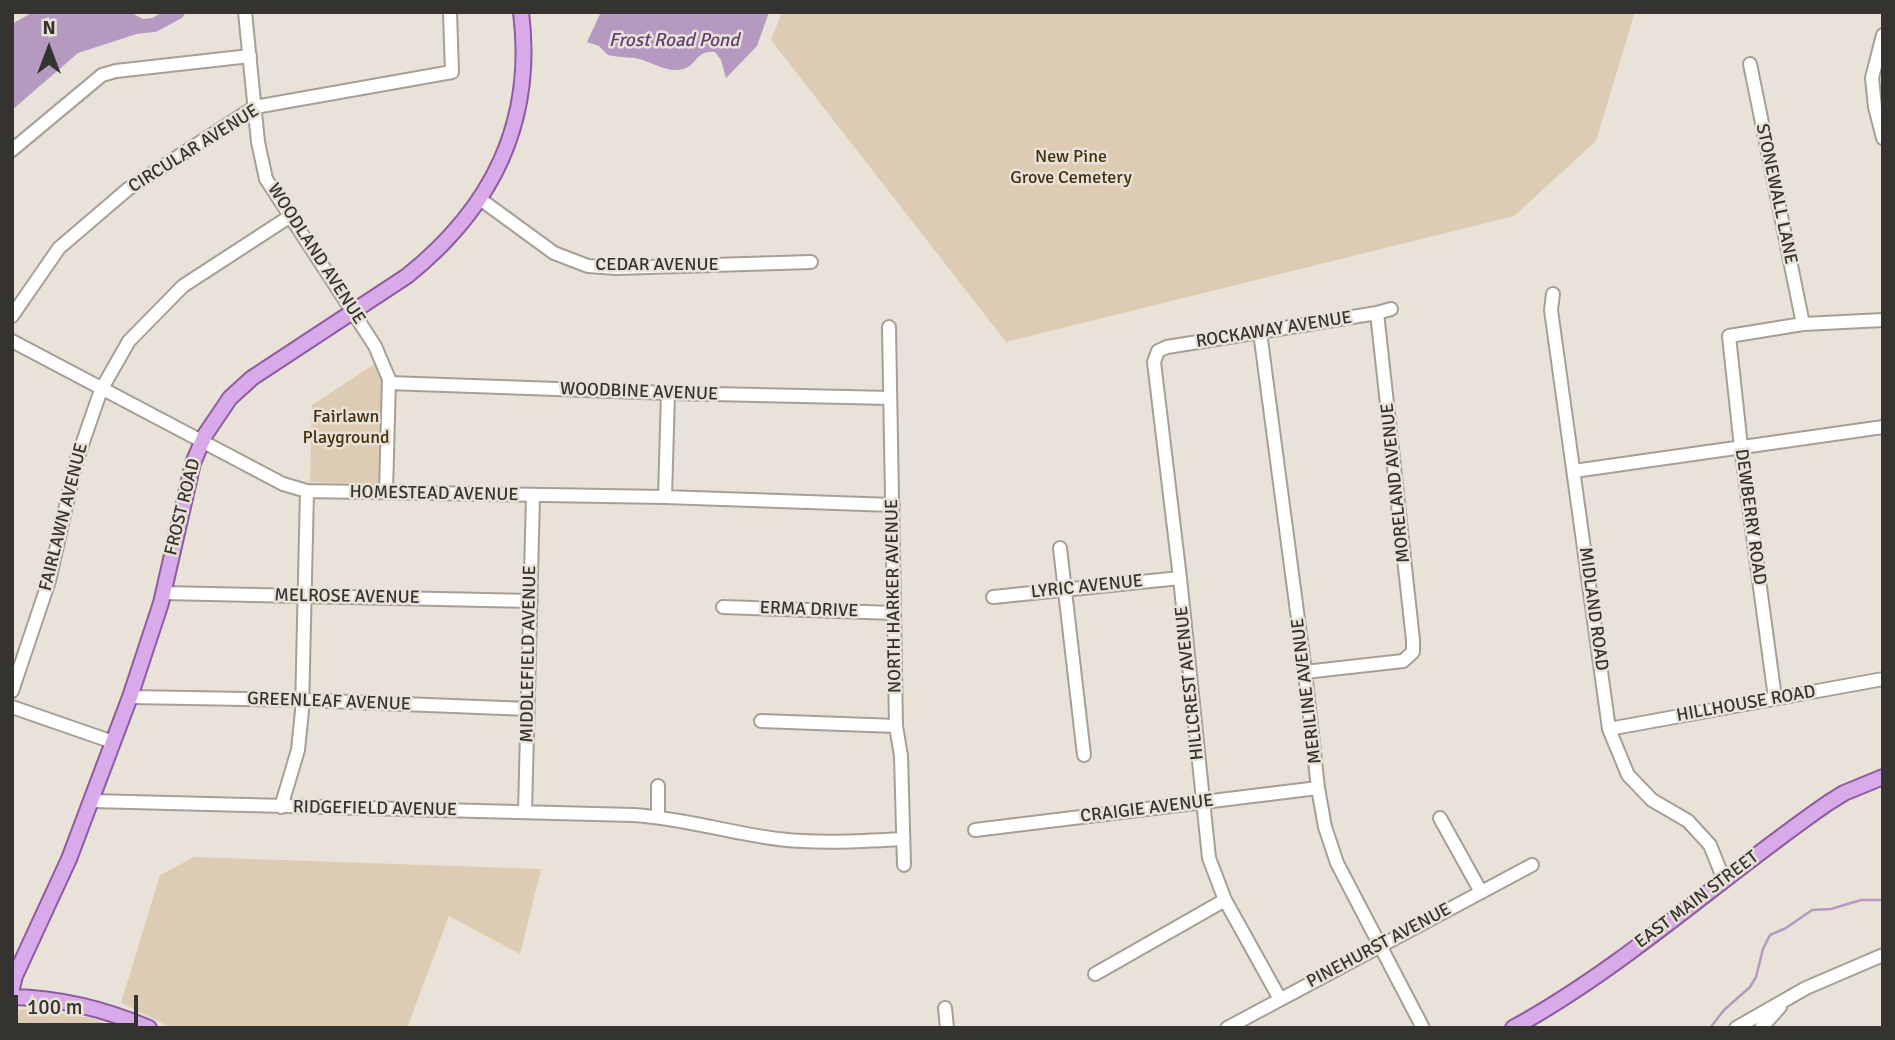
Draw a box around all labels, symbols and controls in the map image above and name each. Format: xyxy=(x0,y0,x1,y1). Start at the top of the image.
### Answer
north arrow xyxy=(14,14,84,84)
text: N xyxy=(42,16,56,40)
water label: Frost Road Pond xyxy=(609,30,739,52)
street label: CIRCULAR AVENUE xyxy=(125,100,263,198)
street label: STONEWALL LANE xyxy=(1751,122,1801,266)
park label: New Pine Grove Cemetery xyxy=(1010,146,1132,188)
street label: WOODLAND AVENUE xyxy=(262,179,370,329)
street label: CEDAR AVENUE xyxy=(595,254,719,276)
street label: ROCKAWAY AVENUE xyxy=(1195,307,1353,353)
street label: WOODBINE AVENUE xyxy=(560,378,718,406)
street label: MORELAND AVENUE xyxy=(1377,402,1415,564)
park label: Fairlawn Playground xyxy=(302,406,390,448)
street label: FAIRLAWN AVENUE xyxy=(35,441,93,593)
street label: DEWBERRY ROAD xyxy=(1730,448,1770,586)
street label: FROST ROAD xyxy=(161,456,205,558)
street label: HOMESTEAD AVENUE xyxy=(349,482,519,506)
street label: NORTH HARKER AVENUE xyxy=(882,499,906,693)
street label: MIDLAND ROAD xyxy=(1574,546,1612,672)
street label: MIDDLEFIELD AVENUE xyxy=(517,565,541,743)
street label: LYRIC AVENUE xyxy=(1030,570,1144,604)
street label: MELROSE AVENUE xyxy=(274,585,420,609)
street label: ERMA DRIVE xyxy=(759,597,859,623)
street label: HILLCREST AVENUE xyxy=(1171,605,1209,761)
street label: MERILINE AVENUE xyxy=(1287,617,1327,765)
street label: HILLHOUSE ROAD xyxy=(1675,681,1817,727)
street label: GREENLEAF AVENUE xyxy=(247,688,411,716)
street label: CRAIGIE AVENUE xyxy=(1079,790,1215,828)
street label: RIDGEFIELD AVENUE xyxy=(293,797,457,821)
street label: EAST MAIN STREET xyxy=(1631,847,1763,953)
street label: PINEHURST AVENUE xyxy=(1303,899,1455,993)
scale bar xyxy=(18,981,142,1025)
text: 100 m xyxy=(27,994,82,1020)

